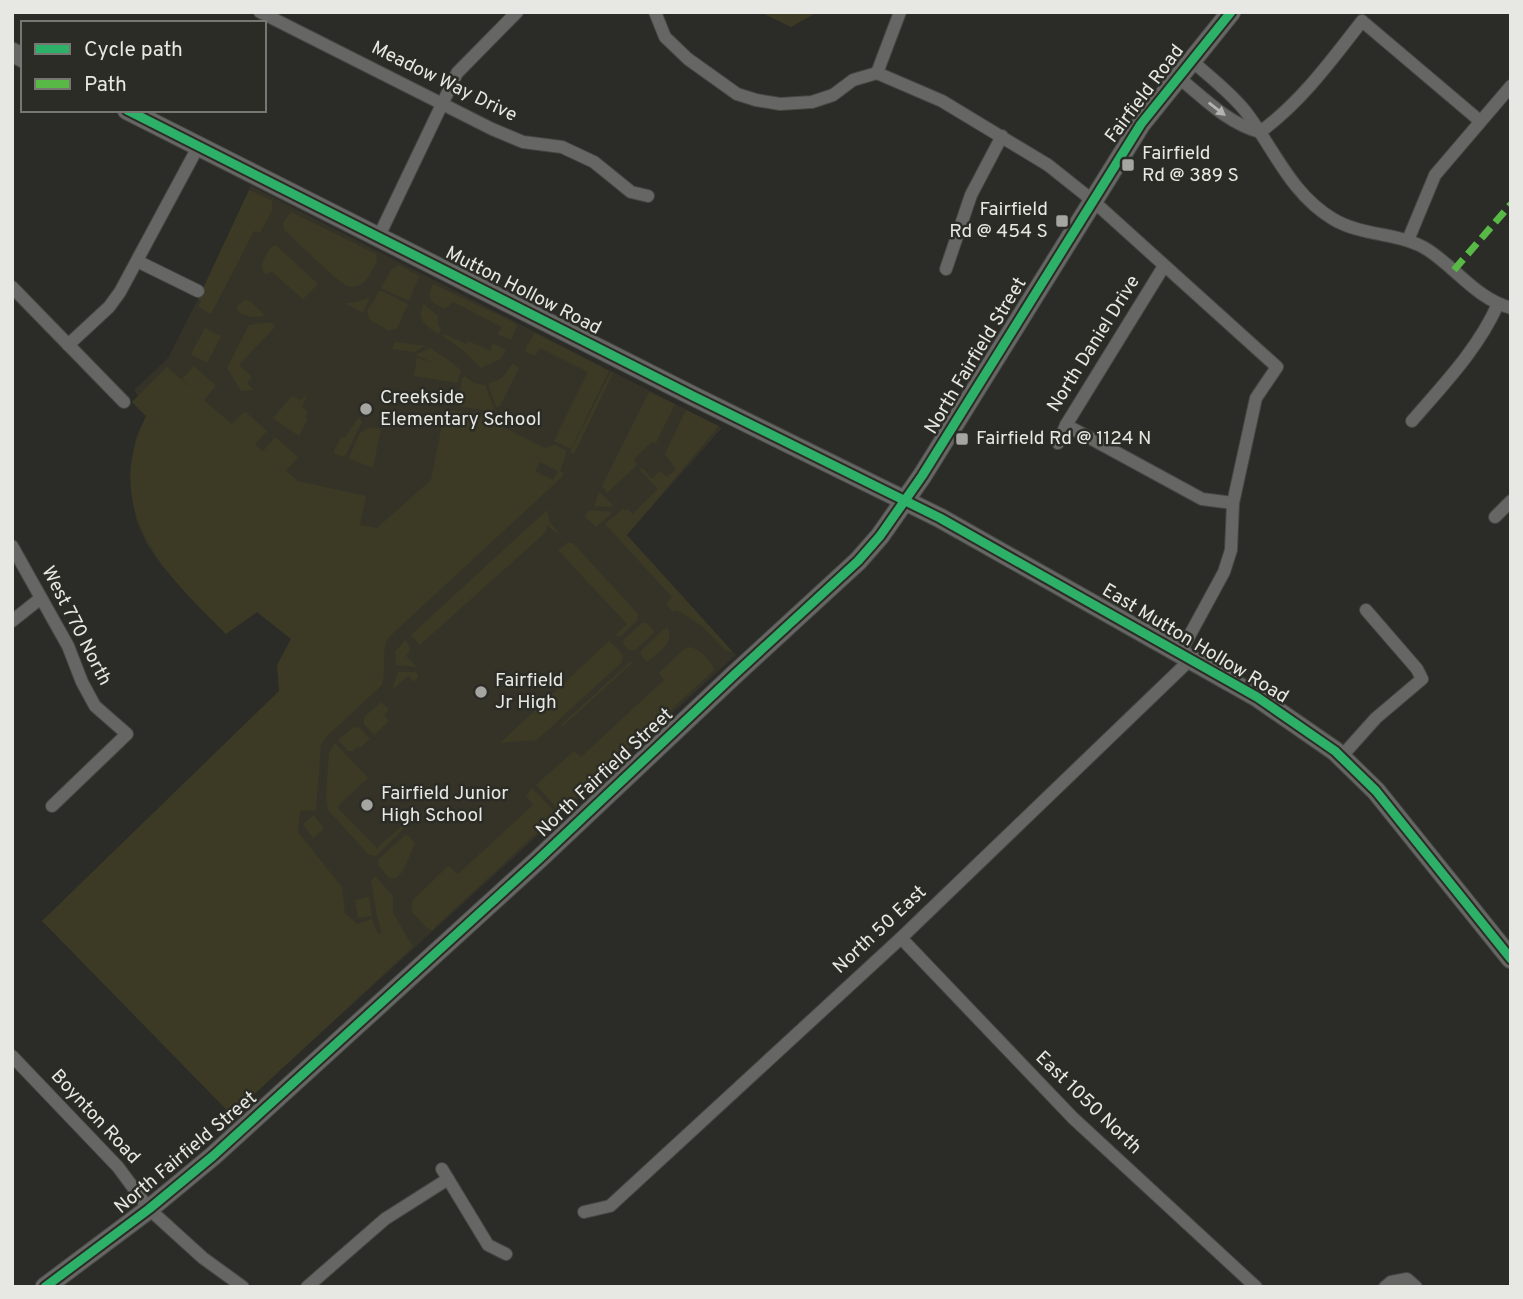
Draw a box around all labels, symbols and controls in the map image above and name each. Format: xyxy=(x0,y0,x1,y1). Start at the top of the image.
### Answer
legend xyxy=(21,21,266,112)
street label: Meadow Way Drive xyxy=(367,36,521,128)
text: Cycle path xyxy=(84,37,183,64)
street label: Fairfield Road xyxy=(1100,40,1190,148)
text: Path xyxy=(84,72,127,99)
one-way arrow xyxy=(1207,101,1225,116)
place label: Fairfield Rd @ 389 S xyxy=(1142,142,1239,188)
marker: Fairfield Rd @ 389 S xyxy=(1120,157,1136,173)
place label: Fairfield Rd @ 454 S xyxy=(949,198,1048,244)
marker: Fairfield Rd @ 454 S xyxy=(1054,213,1070,229)
street label: Mutton Hollow Road xyxy=(441,241,605,341)
street label: North Daniel Drive xyxy=(1042,271,1146,417)
street label: North Fairfield Street xyxy=(920,273,1032,439)
place label: Creekside Elementary School xyxy=(380,386,541,432)
marker: Creekside Elementary School xyxy=(358,401,374,417)
place label: Fairfield Rd @ 1124 N xyxy=(976,427,1152,451)
marker: Fairfield Rd @ 1124 N xyxy=(954,431,970,447)
street label: West 770 North xyxy=(36,562,116,690)
street label: East Mutton Hollow Road xyxy=(1097,579,1293,709)
place label: Fairfield Jr High xyxy=(495,669,564,715)
marker: Fairfield Jr High xyxy=(473,684,489,700)
street label: North Fairfield Street xyxy=(531,703,679,843)
place label: Fairfield Junior High School xyxy=(381,782,509,828)
marker: Fairfield Junior High School xyxy=(359,797,375,813)
street label: North 50 East xyxy=(828,881,932,979)
street label: East 1050 North xyxy=(1030,1046,1146,1160)
street label: Boynton Road xyxy=(45,1065,145,1169)
street label: North Fairfield Street xyxy=(110,1086,262,1220)

